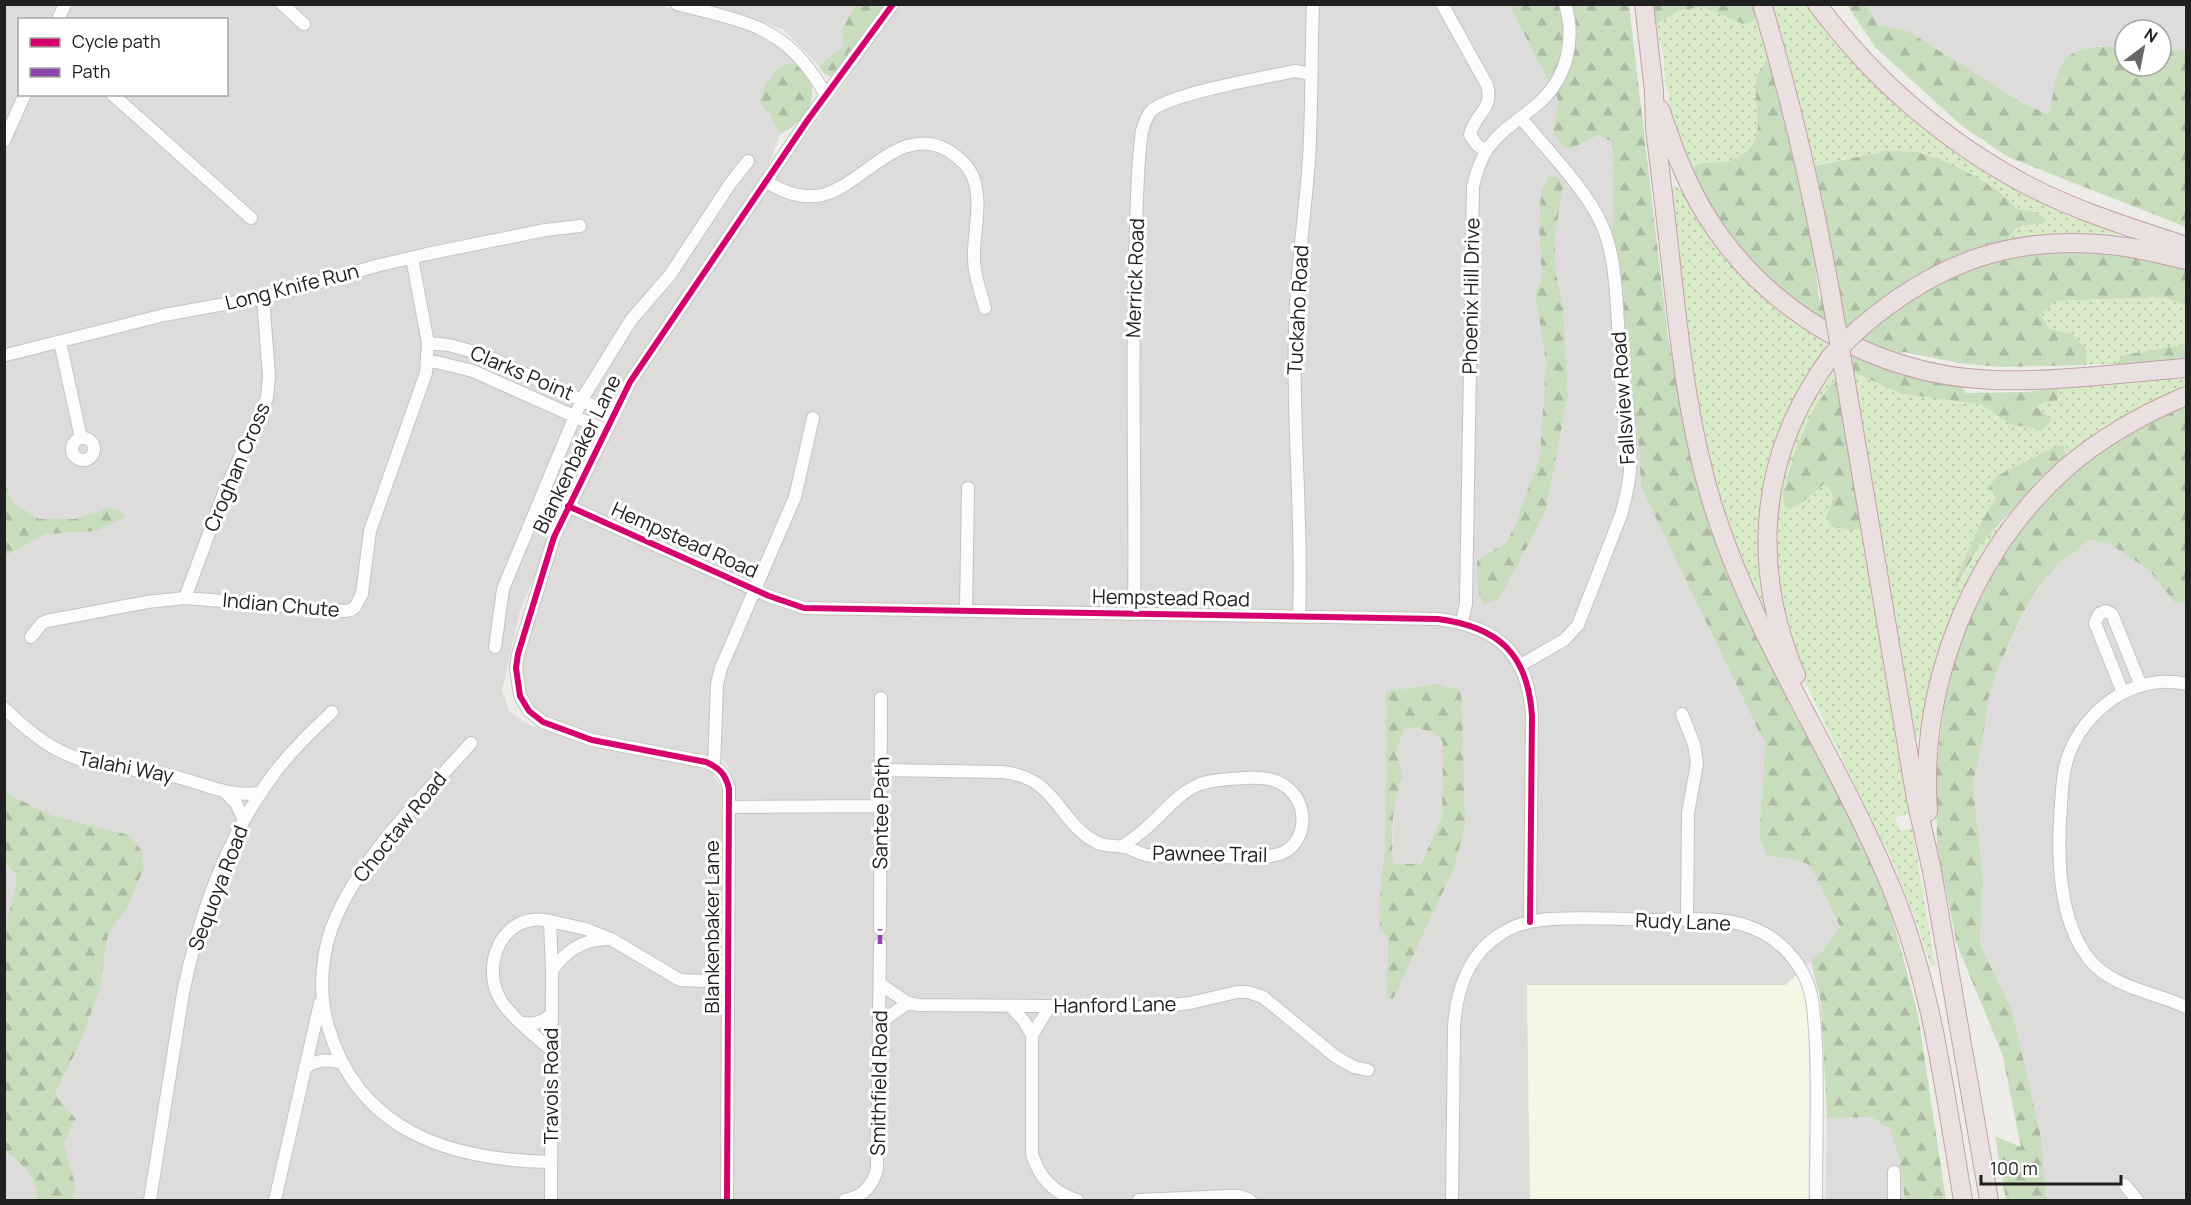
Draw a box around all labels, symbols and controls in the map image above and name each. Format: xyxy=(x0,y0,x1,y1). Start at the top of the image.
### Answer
legend xyxy=(18,18,228,96)
north arrow xyxy=(2113,18,2173,78)
text: N xyxy=(2140,23,2162,48)
text: Cycle path xyxy=(72,29,161,53)
text: Path xyxy=(72,59,110,83)
street label: Phoenix Hill Drive xyxy=(1456,217,1485,375)
street label: Merrick Road xyxy=(1119,218,1150,338)
street label: Tuckaho Road xyxy=(1281,244,1314,376)
street label: Long Knife Run xyxy=(222,257,362,316)
street label: Fallsview Road xyxy=(1604,331,1641,465)
street label: Clarks Point xyxy=(466,339,578,406)
street label: Blankenbaker Lane xyxy=(526,370,627,538)
street label: Croghan Cross xyxy=(197,398,276,536)
street label: Hempstead Road xyxy=(608,495,763,584)
street label: Hempstead Road xyxy=(1092,583,1250,612)
street label: Indian Chute xyxy=(221,586,341,623)
street label: Talahi Way xyxy=(76,744,177,789)
street label: Santee Path xyxy=(866,756,895,870)
street label: Choctaw Road xyxy=(347,766,452,887)
street label: Sequoya Road xyxy=(181,821,254,954)
street label: Pawnee Trail xyxy=(1152,839,1268,868)
street label: Blankenbaker Lane xyxy=(698,840,725,1014)
street label: Rudy Lane xyxy=(1635,906,1731,937)
street label: Hanford Lane xyxy=(1053,990,1177,1019)
street label: Smithfield Road xyxy=(864,1010,893,1156)
street label: Travois Road xyxy=(537,1028,564,1144)
scale bar xyxy=(1981,1148,2120,1186)
text: 100 m xyxy=(1990,1156,2038,1180)

